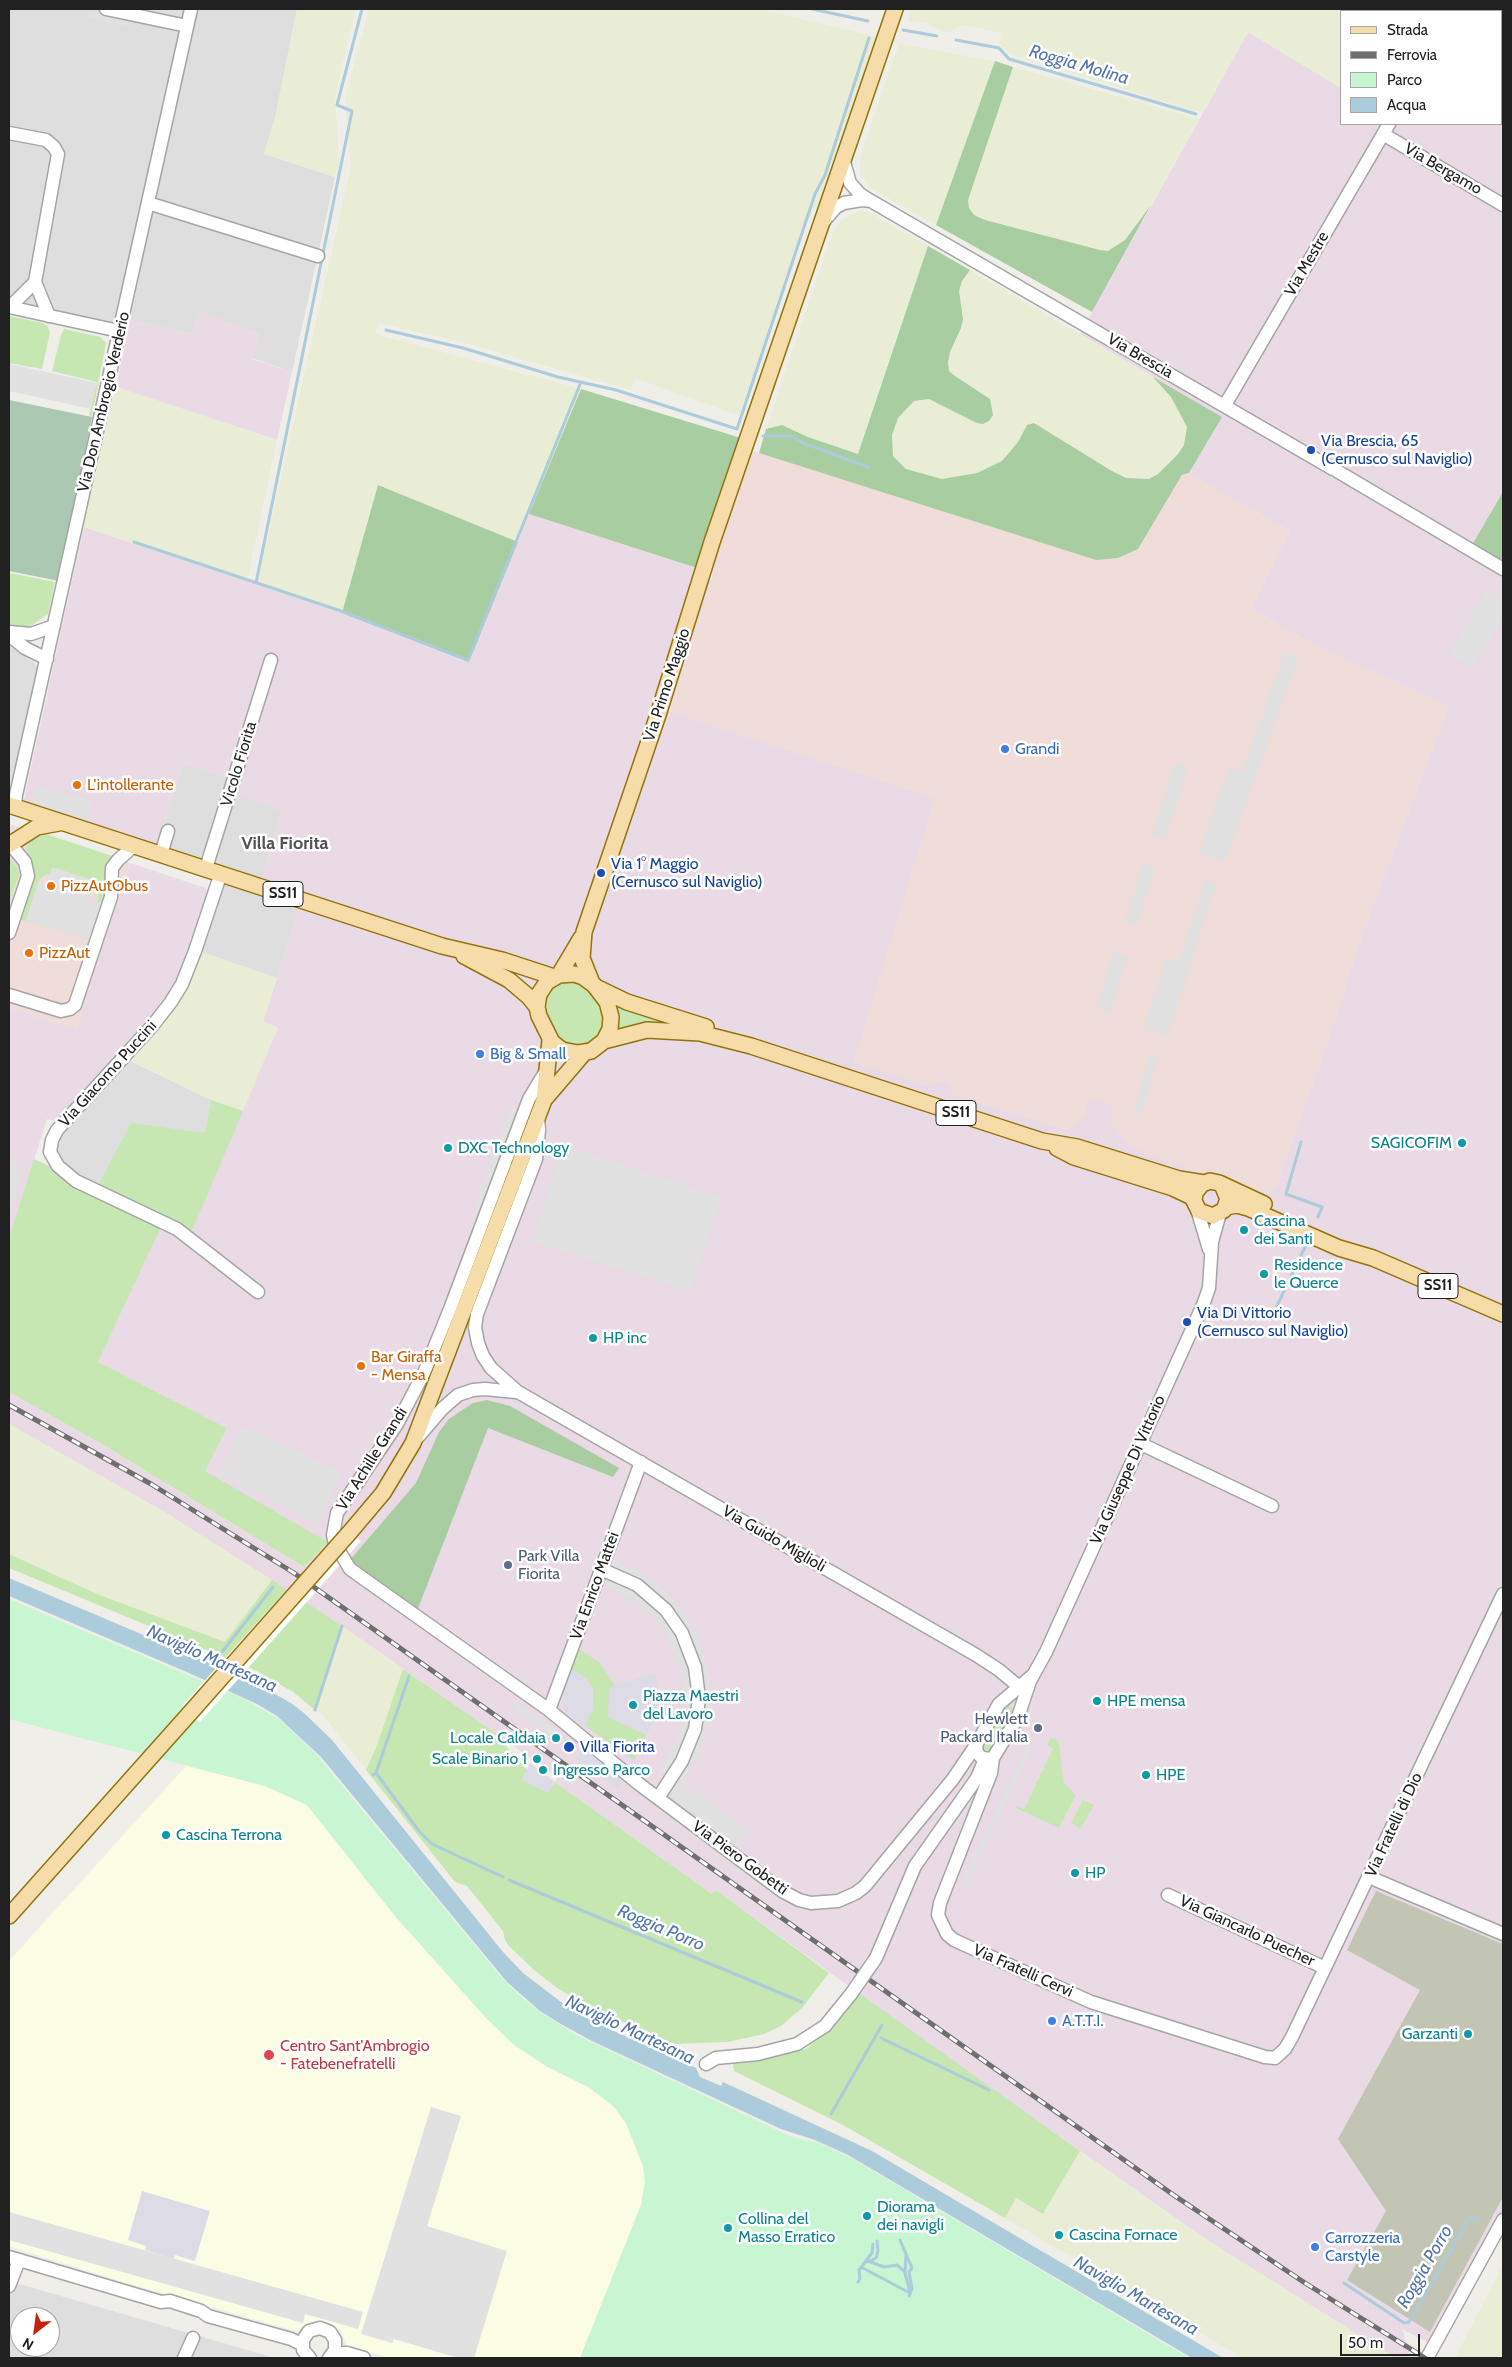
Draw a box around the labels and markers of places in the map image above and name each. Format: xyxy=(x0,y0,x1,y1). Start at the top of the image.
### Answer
place label: Via Brescia, 65 (Cernusco sul Naviglio) xyxy=(1321,431,1473,469)
marker: Via Brescia, 65 (Cernusco sul Naviglio) xyxy=(1305,444,1317,456)
place label: Grandi xyxy=(1015,739,1059,759)
marker: Grandi xyxy=(999,743,1011,755)
place label: L'intollerante xyxy=(87,775,174,795)
marker: L'intollerante xyxy=(71,779,83,791)
place label: Via 1° Maggio (Cernusco sul Naviglio) xyxy=(611,854,763,892)
marker: Via 1° Maggio (Cernusco sul Naviglio) xyxy=(595,867,607,879)
place label: PizzAutObus xyxy=(61,876,148,896)
marker: PizzAutObus xyxy=(45,880,57,892)
place label: PizzAut xyxy=(39,943,90,963)
marker: PizzAut xyxy=(23,947,35,959)
place label: Big & Small xyxy=(490,1044,566,1064)
marker: Big & Small xyxy=(474,1048,486,1060)
place label: SAGICOFIM xyxy=(1371,1133,1452,1153)
marker: SAGICOFIM xyxy=(1456,1137,1468,1149)
place label: DXC Technology xyxy=(458,1138,569,1158)
marker: DXC Technology xyxy=(442,1142,454,1154)
place label: Cascina dei Santi xyxy=(1254,1211,1313,1249)
marker: Cascina dei Santi xyxy=(1238,1224,1250,1236)
place label: Residence le Querce xyxy=(1274,1255,1343,1293)
marker: Residence le Querce xyxy=(1258,1268,1270,1280)
place label: Via Di Vittorio (Cernusco sul Naviglio) xyxy=(1197,1303,1349,1341)
marker: Via Di Vittorio (Cernusco sul Naviglio) xyxy=(1181,1316,1193,1328)
place label: HP inc xyxy=(603,1328,647,1348)
marker: HP inc xyxy=(587,1332,599,1344)
place label: Bar Giraffa - Mensa xyxy=(371,1347,442,1385)
marker: Bar Giraffa - Mensa xyxy=(355,1360,367,1372)
place label: Park Villa Fiorita xyxy=(518,1546,580,1584)
marker: Park Villa Fiorita xyxy=(502,1559,514,1571)
place label: Piazza Maestri del Lavoro xyxy=(643,1686,739,1724)
place label: HPE mensa xyxy=(1107,1691,1185,1711)
marker: HPE mensa xyxy=(1091,1695,1103,1707)
marker: Piazza Maestri del Lavoro xyxy=(627,1699,639,1711)
place label: Hewlett Packard Italia xyxy=(940,1709,1028,1747)
marker: Hewlett Packard Italia xyxy=(1032,1722,1044,1734)
place label: Locale Caldaia xyxy=(450,1728,546,1748)
marker: Locale Caldaia xyxy=(550,1732,562,1744)
place label: Villa Fiorita xyxy=(580,1737,655,1757)
marker: Villa Fiorita xyxy=(562,1740,576,1754)
place label: Scale Binario 1 xyxy=(432,1749,527,1769)
marker: Scale Binario 1 xyxy=(531,1753,543,1765)
place label: Ingresso Parco xyxy=(553,1760,650,1780)
marker: Ingresso Parco xyxy=(537,1764,549,1776)
place label: HPE xyxy=(1156,1765,1185,1785)
marker: HPE xyxy=(1140,1769,1152,1781)
place label: Cascina Terrona xyxy=(176,1825,282,1845)
marker: Cascina Terrona xyxy=(160,1829,172,1841)
place label: HP xyxy=(1085,1863,1105,1883)
marker: HP xyxy=(1069,1867,1081,1879)
place label: A.T.T.I. xyxy=(1062,2011,1104,2031)
marker: A.T.T.I. xyxy=(1046,2015,1058,2027)
place label: Garzanti xyxy=(1402,2024,1458,2044)
marker: Garzanti xyxy=(1462,2028,1474,2040)
place label: Centro Sant'Ambrogio - Fatebenefratelli xyxy=(280,2036,429,2074)
marker: Centro Sant'Ambrogio - Fatebenefratelli xyxy=(262,2048,276,2062)
place label: Diorama dei navigli xyxy=(877,2197,944,2235)
place label: Collina del Masso Erratico xyxy=(738,2209,835,2247)
marker: Diorama dei navigli xyxy=(861,2210,873,2222)
marker: Collina del Masso Erratico xyxy=(722,2222,734,2234)
place label: Cascina Fornace xyxy=(1069,2225,1178,2245)
place label: Carrozzeria Carstyle xyxy=(1325,2228,1400,2266)
marker: Cascina Fornace xyxy=(1053,2229,1065,2241)
marker: Carrozzeria Carstyle xyxy=(1309,2241,1321,2253)

